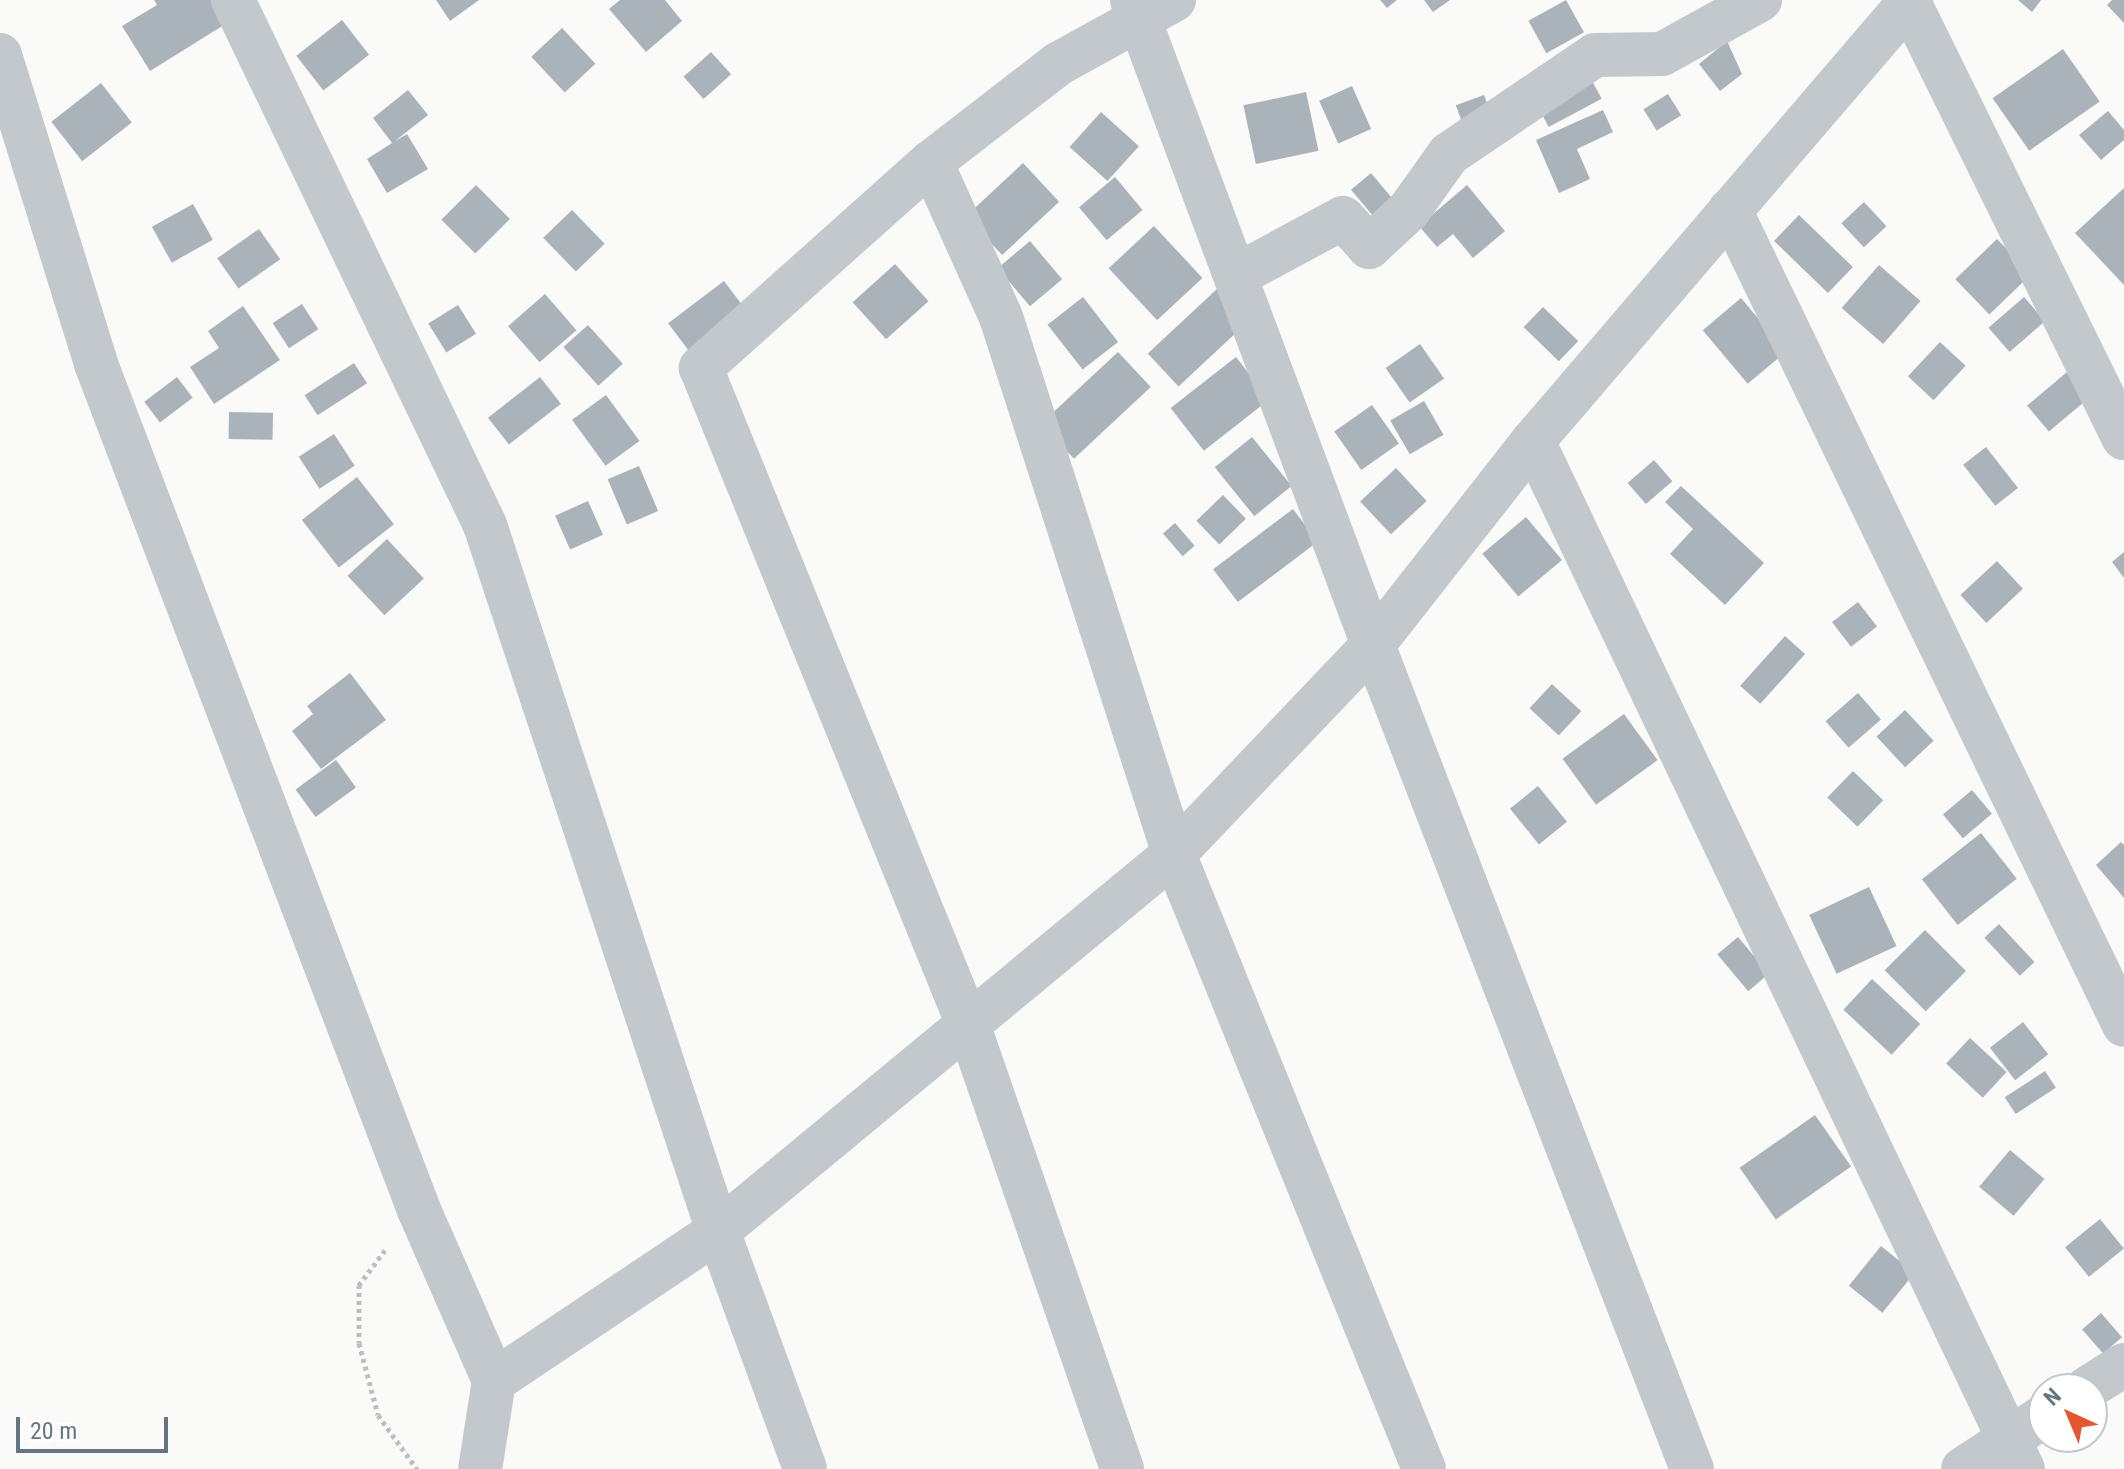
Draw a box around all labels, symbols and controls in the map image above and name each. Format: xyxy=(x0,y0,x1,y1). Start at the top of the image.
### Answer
north arrow xyxy=(2028,1373,2108,1453)
text: N xyxy=(2039,1383,2066,1410)
scale bar xyxy=(20,1401,172,1451)
text: 20 m xyxy=(30,1417,77,1445)

